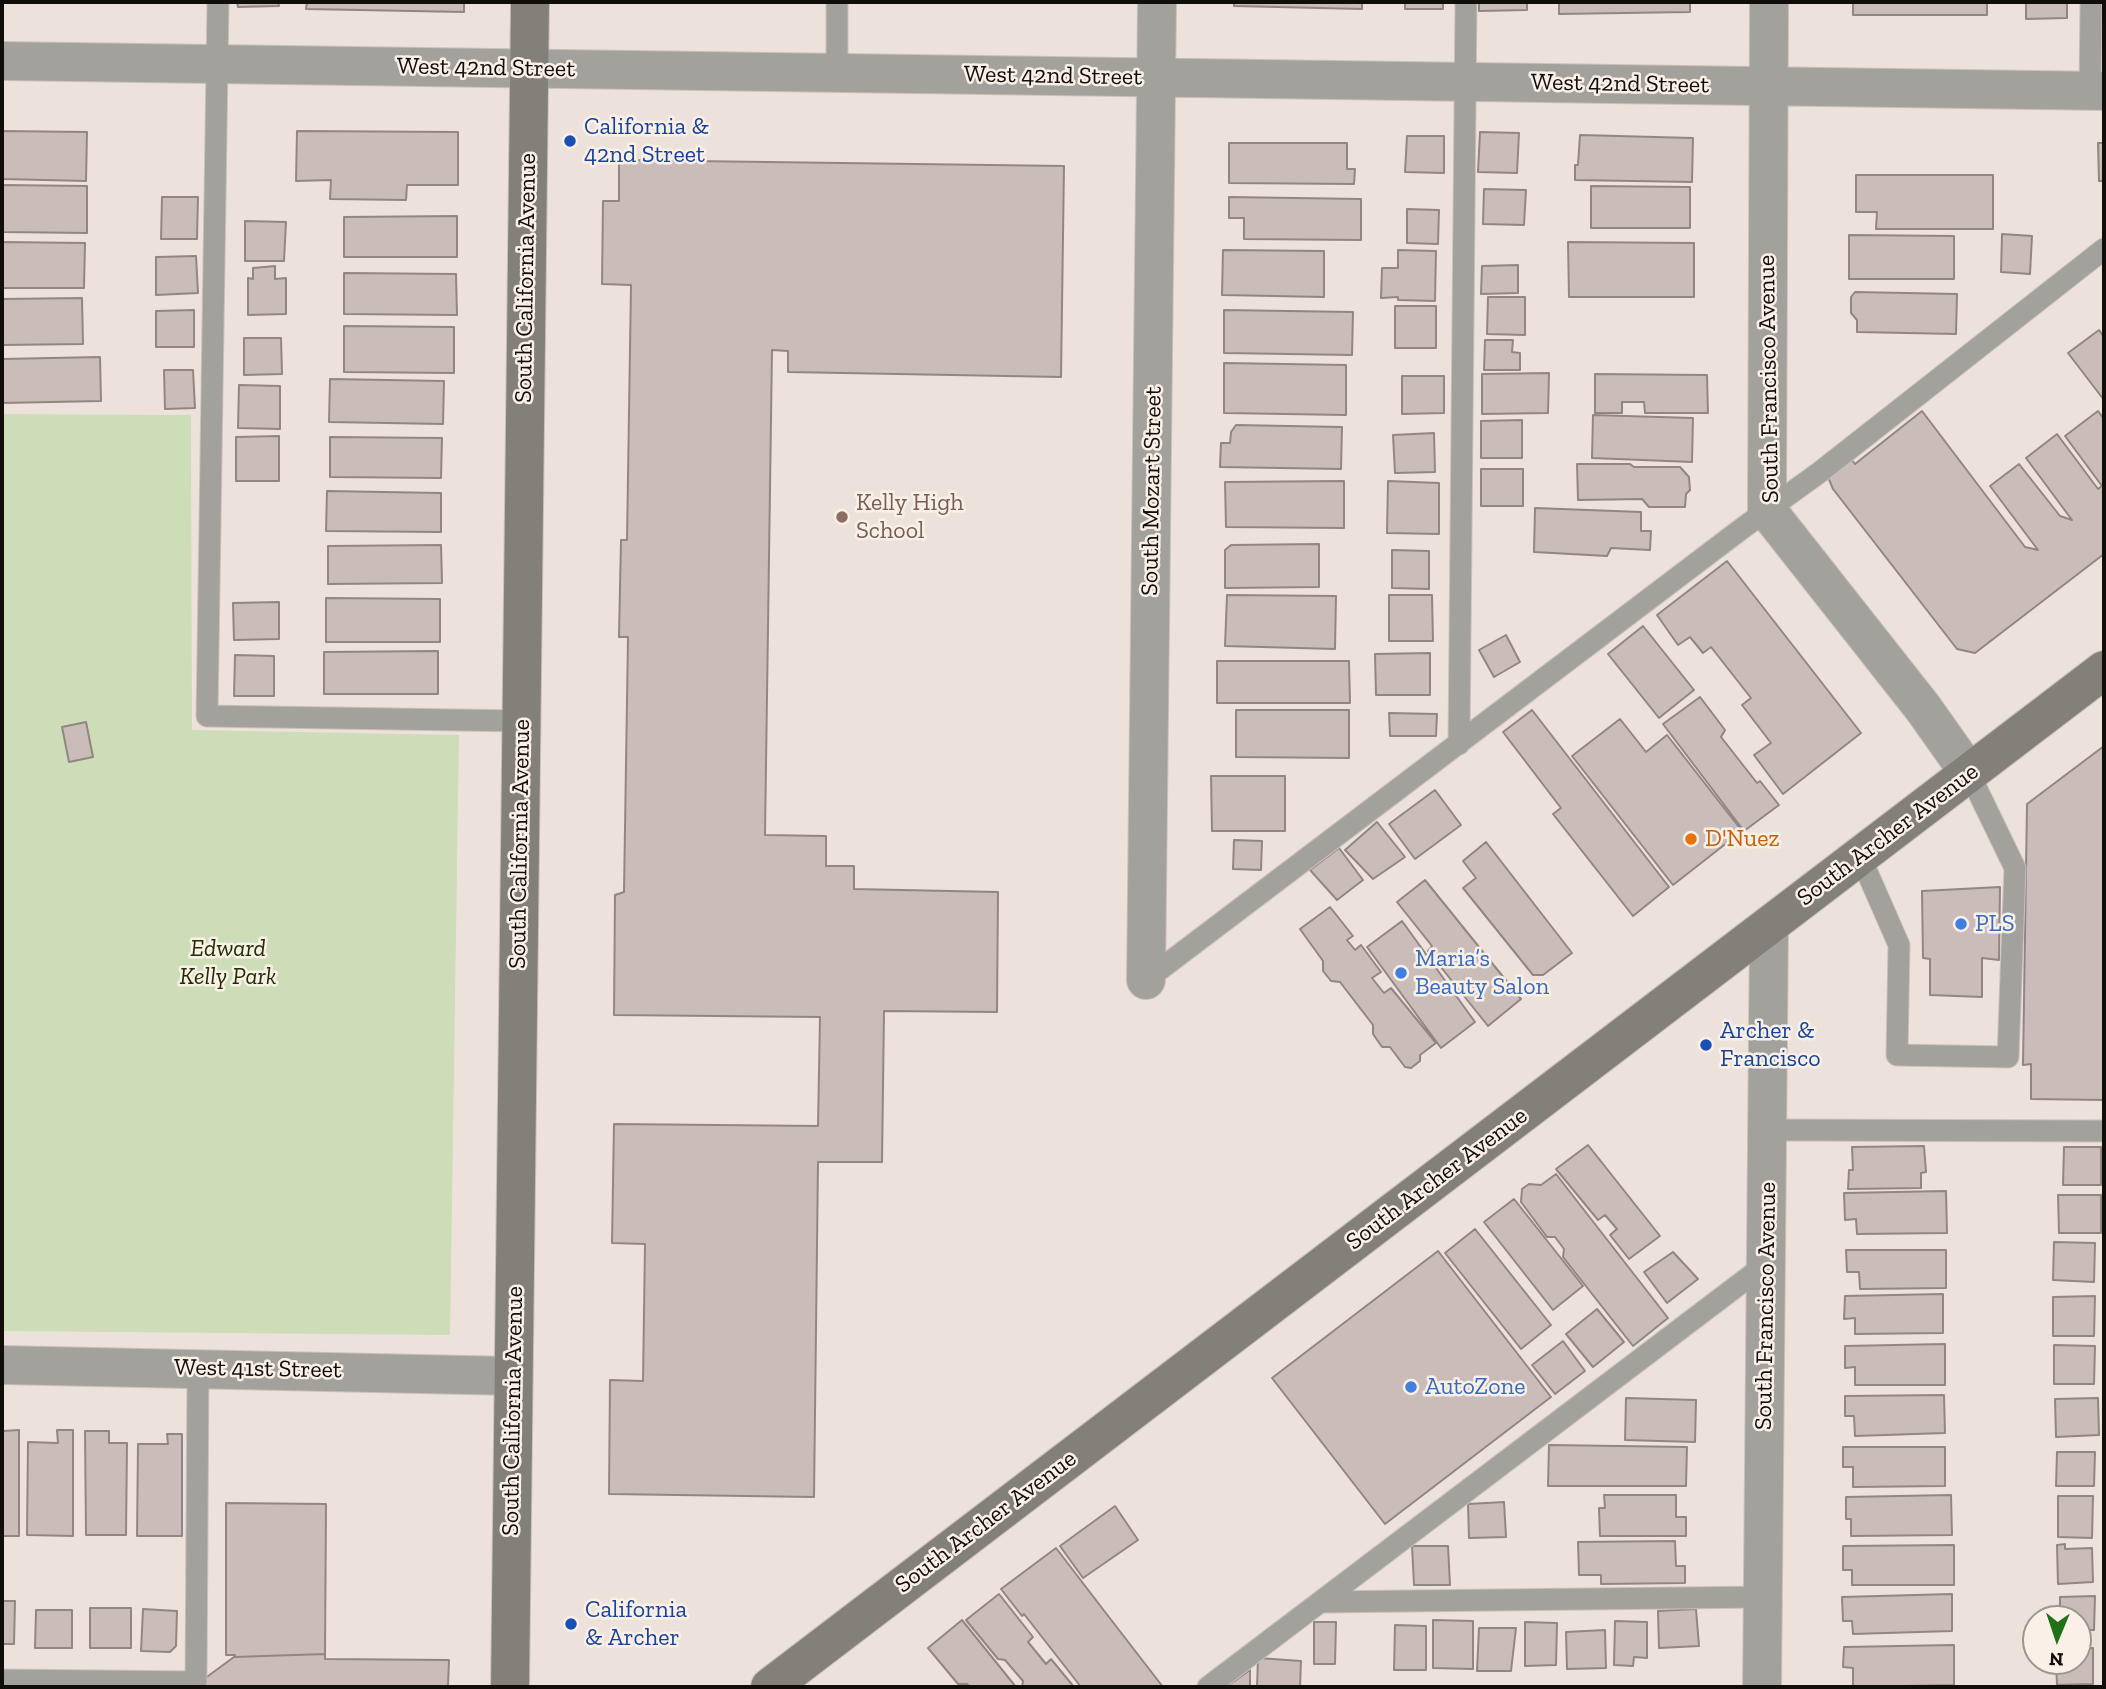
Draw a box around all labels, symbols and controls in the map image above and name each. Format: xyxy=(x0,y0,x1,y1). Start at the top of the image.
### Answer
street label: West 42nd Street xyxy=(397,52,575,84)
street label: West 42nd Street xyxy=(964,60,1142,92)
street label: West 42nd Street xyxy=(1531,68,1709,100)
place label: California & 42nd Street xyxy=(584,113,709,169)
marker: California & 42nd Street xyxy=(562,133,578,149)
street label: South California Avenue xyxy=(509,153,543,403)
street label: South Francisco Avenue xyxy=(1752,255,1786,503)
street label: South Mozart Street xyxy=(1136,386,1168,596)
place label: Kelly High School xyxy=(856,489,964,545)
marker: Kelly High School xyxy=(834,509,850,525)
street label: South California Avenue xyxy=(503,719,537,969)
street label: South Archer Avenue xyxy=(1792,757,1984,913)
place label: D'Nuez xyxy=(1705,825,1780,853)
marker: D'Nuez xyxy=(1683,831,1699,847)
place label: PLS xyxy=(1975,910,2014,938)
marker: PLS xyxy=(1953,916,1969,932)
park label: Edward Kelly Park xyxy=(180,935,276,991)
place label: Maria’s Beauty Salon xyxy=(1415,945,1549,1001)
marker: Maria’s Beauty Salon xyxy=(1393,965,1409,981)
place label: Archer & Francisco xyxy=(1720,1017,1821,1073)
marker: Archer & Francisco xyxy=(1698,1037,1714,1053)
street label: South Archer Avenue xyxy=(1341,1101,1533,1257)
street label: South Francisco Avenue xyxy=(1749,1182,1783,1430)
street label: South California Avenue xyxy=(496,1286,530,1536)
street label: West 41st Street xyxy=(174,1353,342,1385)
place label: AutoZone xyxy=(1425,1373,1526,1401)
marker: AutoZone xyxy=(1403,1379,1419,1395)
street label: South Archer Avenue xyxy=(890,1444,1082,1600)
place label: California & Archer xyxy=(585,1596,687,1652)
north arrow xyxy=(2022,1605,2092,1675)
marker: California & Archer xyxy=(563,1616,579,1632)
text: N xyxy=(2049,1648,2064,1671)

